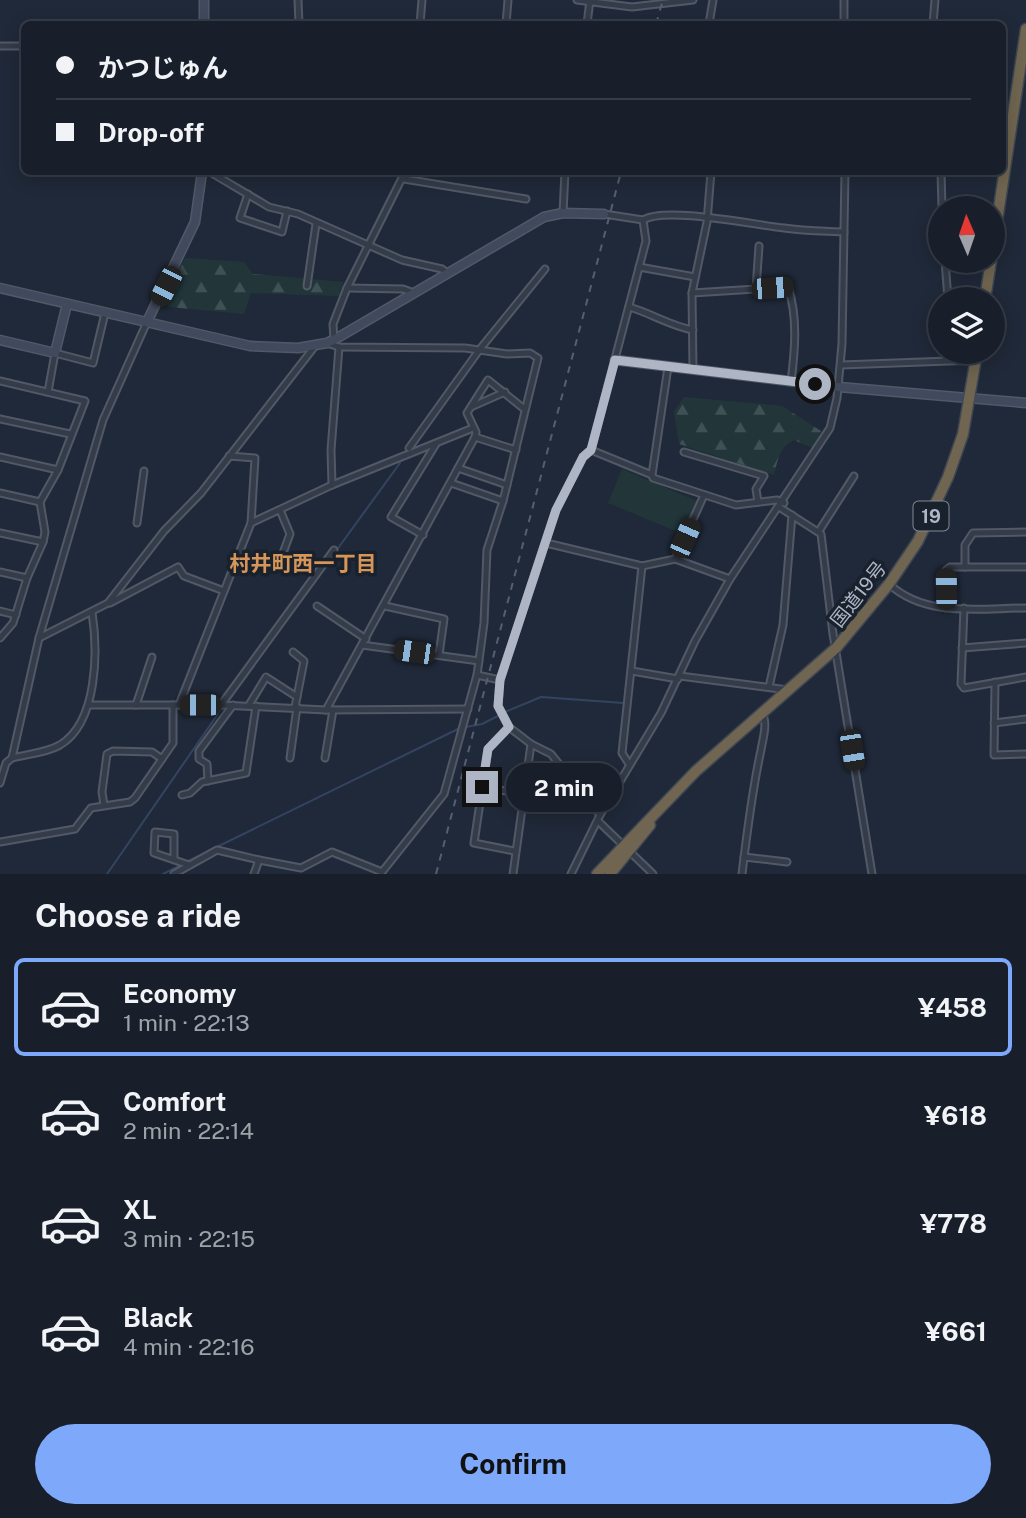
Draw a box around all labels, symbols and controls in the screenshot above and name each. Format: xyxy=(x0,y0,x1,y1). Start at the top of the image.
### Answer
text: かつじゅん xyxy=(98,52,228,83)
text: Drop-off xyxy=(98,117,204,148)
north arrow xyxy=(928,196,1004,273)
map controls xyxy=(928,196,1005,364)
car xyxy=(148,263,185,309)
car xyxy=(751,276,794,300)
button: layers xyxy=(928,287,1005,364)
route start xyxy=(799,368,831,400)
road number: 19 xyxy=(914,502,948,530)
car xyxy=(667,515,704,561)
district label: 村井町西一丁目 xyxy=(230,551,377,576)
street label: 国道19号 xyxy=(826,557,890,631)
car xyxy=(936,568,957,610)
car xyxy=(392,639,437,665)
car xyxy=(180,695,222,716)
car xyxy=(839,728,866,772)
callout: 2 min xyxy=(506,762,622,812)
route end xyxy=(466,771,498,803)
text: 2 min xyxy=(534,774,594,801)
text: Choose a ride xyxy=(35,897,241,934)
icon: car xyxy=(39,976,102,1039)
text: Economy xyxy=(123,978,236,1009)
text: ¥458 xyxy=(918,992,987,1023)
text: 1 min · 22:13 xyxy=(123,1009,250,1036)
icon: car xyxy=(39,1084,102,1147)
text: Comfort xyxy=(123,1086,226,1117)
text: ¥618 xyxy=(924,1100,987,1131)
text: 2 min · 22:14 xyxy=(123,1117,254,1144)
icon: car xyxy=(39,1192,102,1255)
text: XL xyxy=(123,1194,157,1225)
text: ¥778 xyxy=(920,1208,987,1239)
text: 3 min · 22:15 xyxy=(123,1225,255,1252)
icon: car xyxy=(39,1300,102,1363)
text: Black xyxy=(123,1302,193,1333)
text: ¥661 xyxy=(924,1316,987,1347)
text: 4 min · 22:16 xyxy=(123,1333,255,1360)
button: Confirm xyxy=(35,1424,991,1504)

